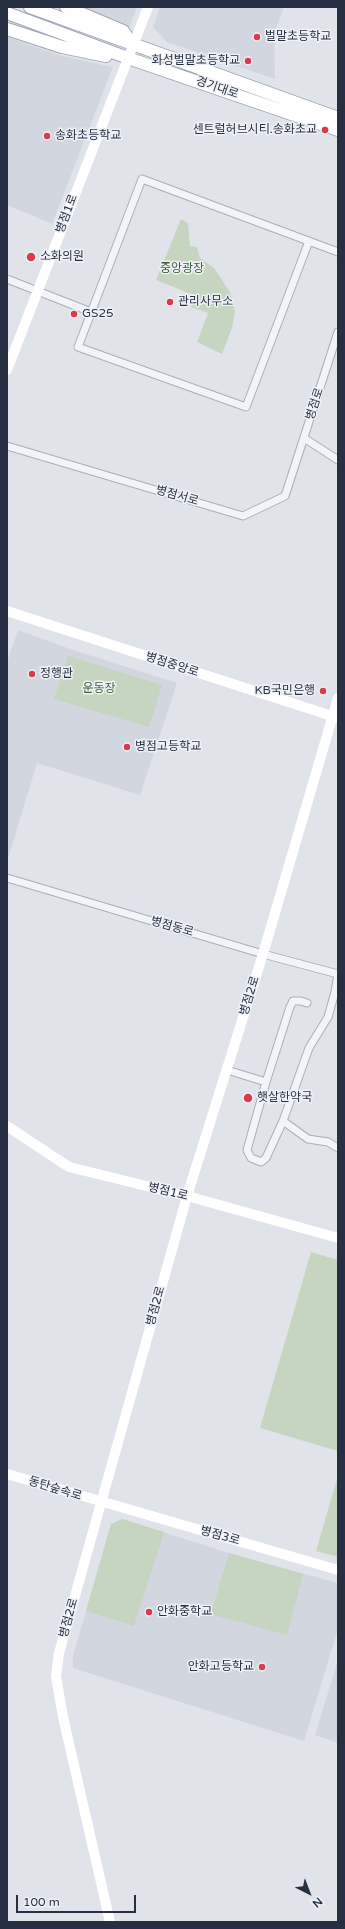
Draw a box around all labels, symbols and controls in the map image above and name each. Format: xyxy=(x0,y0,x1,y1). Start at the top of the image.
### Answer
place label: 벌말초등학교 xyxy=(265,30,331,44)
marker: 벌말초등학교 xyxy=(252,32,262,42)
place label: 화성벌말초등학교 xyxy=(152,54,240,68)
marker: 화성벌말초등학교 xyxy=(243,56,253,66)
street label: 경기대로 xyxy=(194,74,240,102)
place label: 센트럴허브시티.송화초교 xyxy=(192,123,317,137)
marker: 센트럴허브시티.송화초교 xyxy=(320,125,330,135)
place label: 송화초등학교 xyxy=(55,129,121,143)
marker: 송화초등학교 xyxy=(42,131,52,141)
street label: 병점1로 xyxy=(53,192,81,236)
place label: 소화의원 xyxy=(40,250,84,264)
marker: 소화의원 xyxy=(25,251,37,263)
park label: 중앙광장 xyxy=(160,262,204,276)
place label: 관리사무소 xyxy=(178,295,233,309)
marker: 관리사무소 xyxy=(165,297,175,307)
place label: GS25 xyxy=(82,307,114,321)
marker: GS25 xyxy=(69,309,79,319)
street label: 병점로 xyxy=(303,386,327,422)
street label: 병점서로 xyxy=(154,483,200,509)
street label: 병점중앙로 xyxy=(144,650,200,680)
place label: 정행관 xyxy=(40,667,73,681)
marker: 정행관 xyxy=(27,669,37,679)
park label: 운동장 xyxy=(82,682,116,696)
place label: KB국민은행 xyxy=(254,684,315,698)
marker: KB국민은행 xyxy=(318,686,328,696)
place label: 병점고등학교 xyxy=(135,740,201,754)
marker: 병점고등학교 xyxy=(122,742,132,752)
street label: 병점동로 xyxy=(149,914,195,940)
street label: 병점2로 xyxy=(237,974,263,1018)
place label: 햇살한약국 xyxy=(257,1091,312,1105)
marker: 햇살한약국 xyxy=(242,1092,254,1104)
street label: 병점1로 xyxy=(147,1180,189,1204)
street label: 병점2로 xyxy=(143,1284,169,1328)
street label: 동탄숲속로 xyxy=(27,1474,83,1504)
street label: 병점3로 xyxy=(198,1523,242,1549)
street label: 병점2로 xyxy=(56,1596,82,1640)
place label: 안화중학교 xyxy=(157,1605,212,1619)
marker: 안화중학교 xyxy=(144,1607,154,1617)
place label: 안화고등학교 xyxy=(188,1660,254,1674)
marker: 안화고등학교 xyxy=(257,1662,267,1672)
north arrow xyxy=(289,1873,329,1913)
scale bar xyxy=(18,1887,138,1913)
text: 100 m xyxy=(23,1895,60,1909)
text: N xyxy=(310,1895,325,1910)

